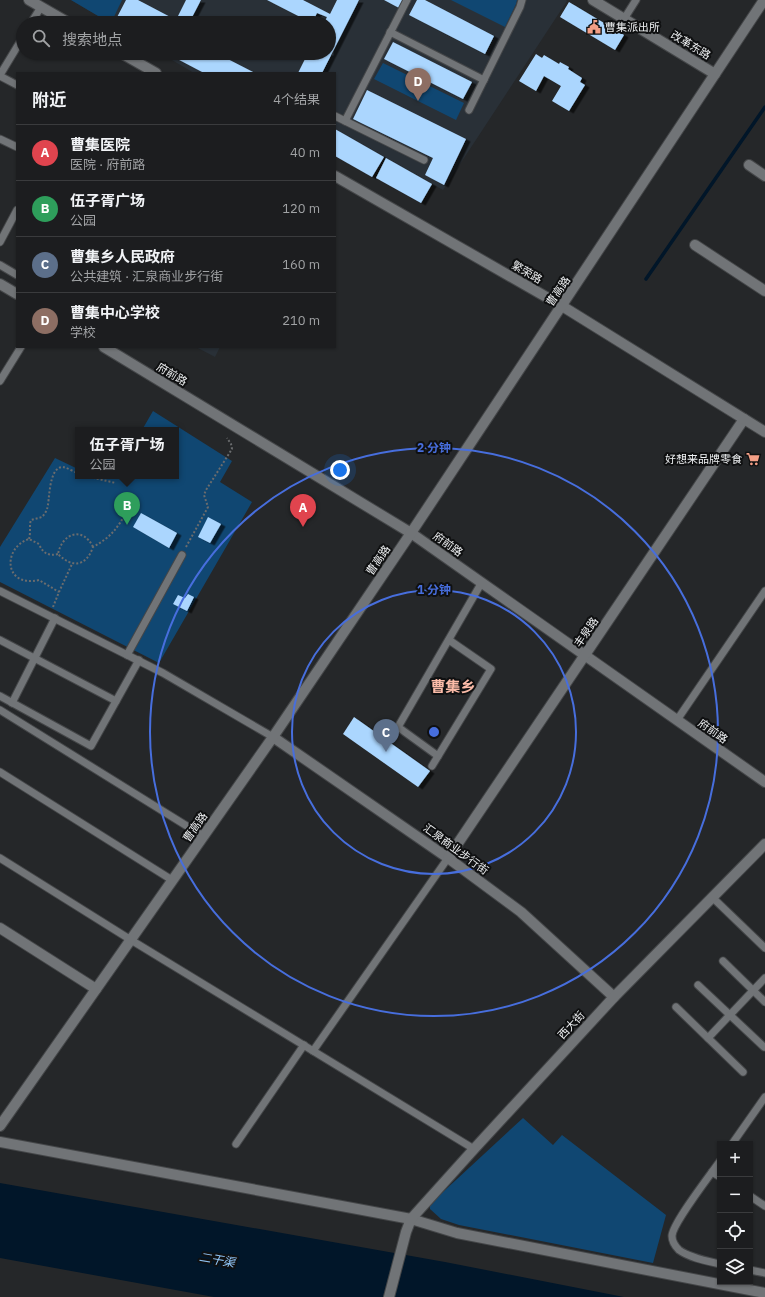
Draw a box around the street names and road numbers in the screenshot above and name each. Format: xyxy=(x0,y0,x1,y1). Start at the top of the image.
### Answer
street label: 改革东路 xyxy=(669,28,713,62)
street label: 繁荣路 xyxy=(509,258,545,286)
street label: 曹高路 xyxy=(543,273,573,309)
street label: 府前路 xyxy=(154,360,190,388)
street label: 府前路 xyxy=(430,529,466,559)
street label: 曹高路 xyxy=(363,542,393,578)
street label: 丰泉路 xyxy=(571,614,601,650)
street label: 府前路 xyxy=(695,716,731,746)
street label: 曹高路 xyxy=(180,809,210,845)
street label: 汇泉商业步行街 xyxy=(421,821,491,877)
street label: 西大街 xyxy=(555,1008,587,1042)

